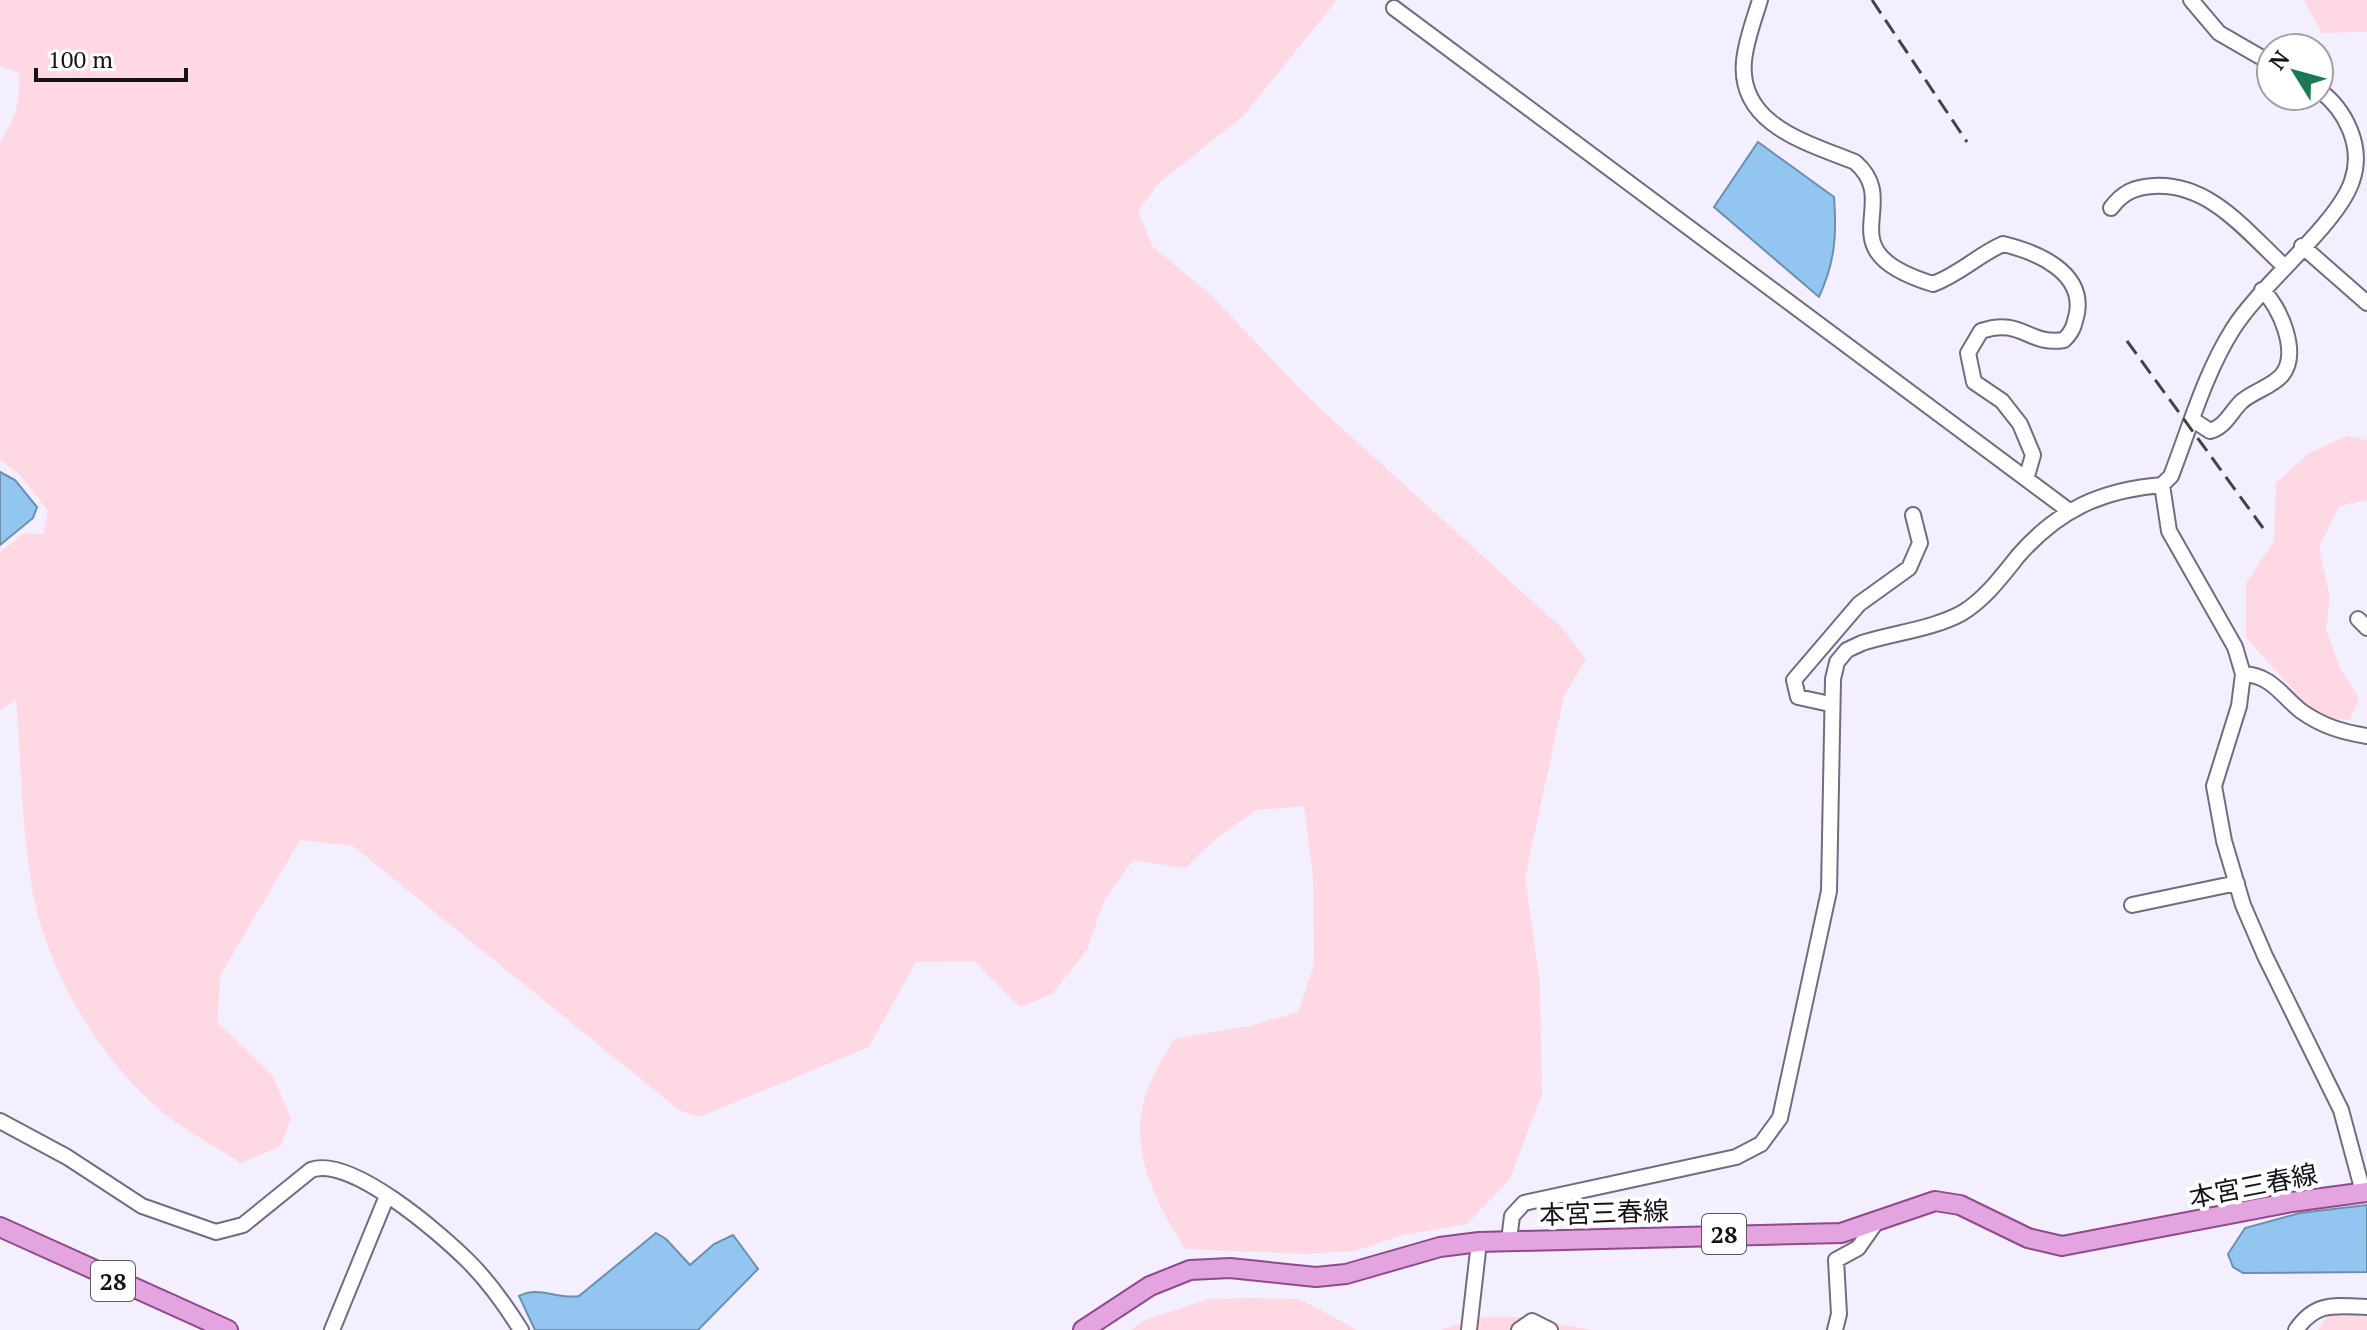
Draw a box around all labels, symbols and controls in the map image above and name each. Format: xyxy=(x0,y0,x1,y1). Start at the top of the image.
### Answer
scale bar xyxy=(36,32,186,82)
north arrow xyxy=(2255,32,2335,112)
text: 100 m xyxy=(48,43,113,75)
text: N xyxy=(2262,44,2295,75)
street label: 本宮三春線 xyxy=(2186,1156,2320,1214)
street label: 本宮三春線 xyxy=(1538,1193,1670,1231)
road number: 28 xyxy=(1702,1214,1746,1254)
road number: 28 xyxy=(91,1261,135,1301)

